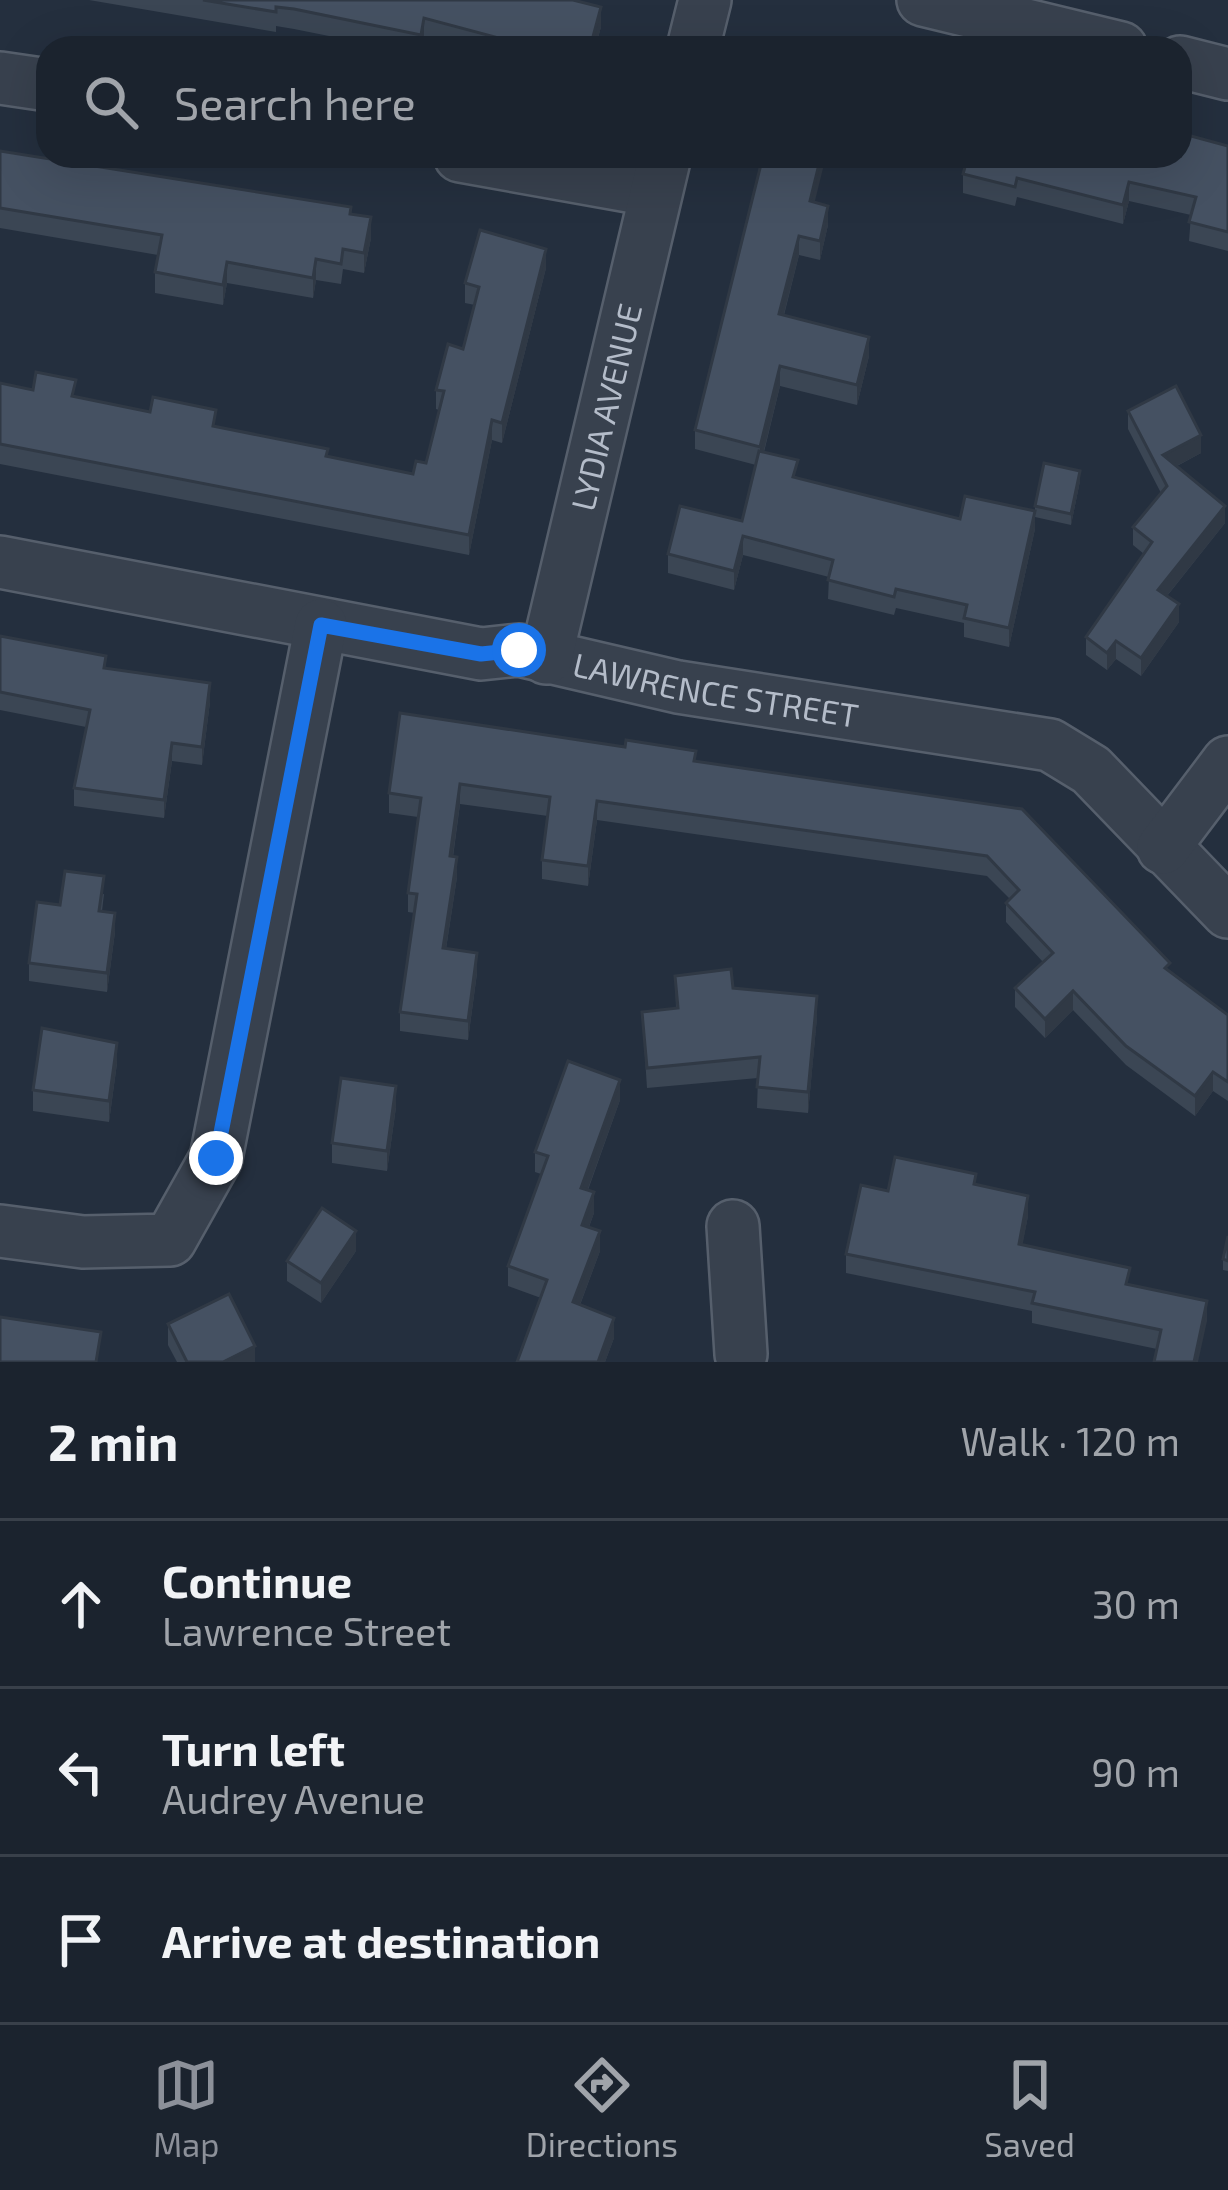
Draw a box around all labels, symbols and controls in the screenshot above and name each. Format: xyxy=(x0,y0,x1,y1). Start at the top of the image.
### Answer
search box xyxy=(36,36,1192,168)
icon: search xyxy=(78,69,144,135)
text: Search here xyxy=(174,75,416,129)
street label: LYDIA AVENUE xyxy=(562,300,649,514)
route start xyxy=(492,623,546,677)
street label: LAWRENCE STREET xyxy=(569,643,861,735)
route end xyxy=(189,1131,243,1185)
text: 2 min xyxy=(48,1410,178,1471)
text: Walk · 120 m xyxy=(961,1417,1180,1464)
text: Continue xyxy=(162,1553,352,1607)
icon: ahead xyxy=(48,1571,114,1637)
text: 30 m xyxy=(1092,1580,1180,1627)
text: Lawrence Street xyxy=(162,1607,451,1654)
text: Turn left xyxy=(162,1721,345,1775)
icon: left xyxy=(48,1739,114,1805)
text: 90 m xyxy=(1091,1748,1180,1795)
text: Audrey Avenue xyxy=(162,1775,425,1822)
icon: arrive xyxy=(48,1907,114,1973)
text: Arrive at destination xyxy=(162,1913,600,1967)
tab: Map xyxy=(153,2052,219,2164)
tab: Directions xyxy=(526,2052,678,2164)
tab: Saved xyxy=(984,2052,1075,2164)

